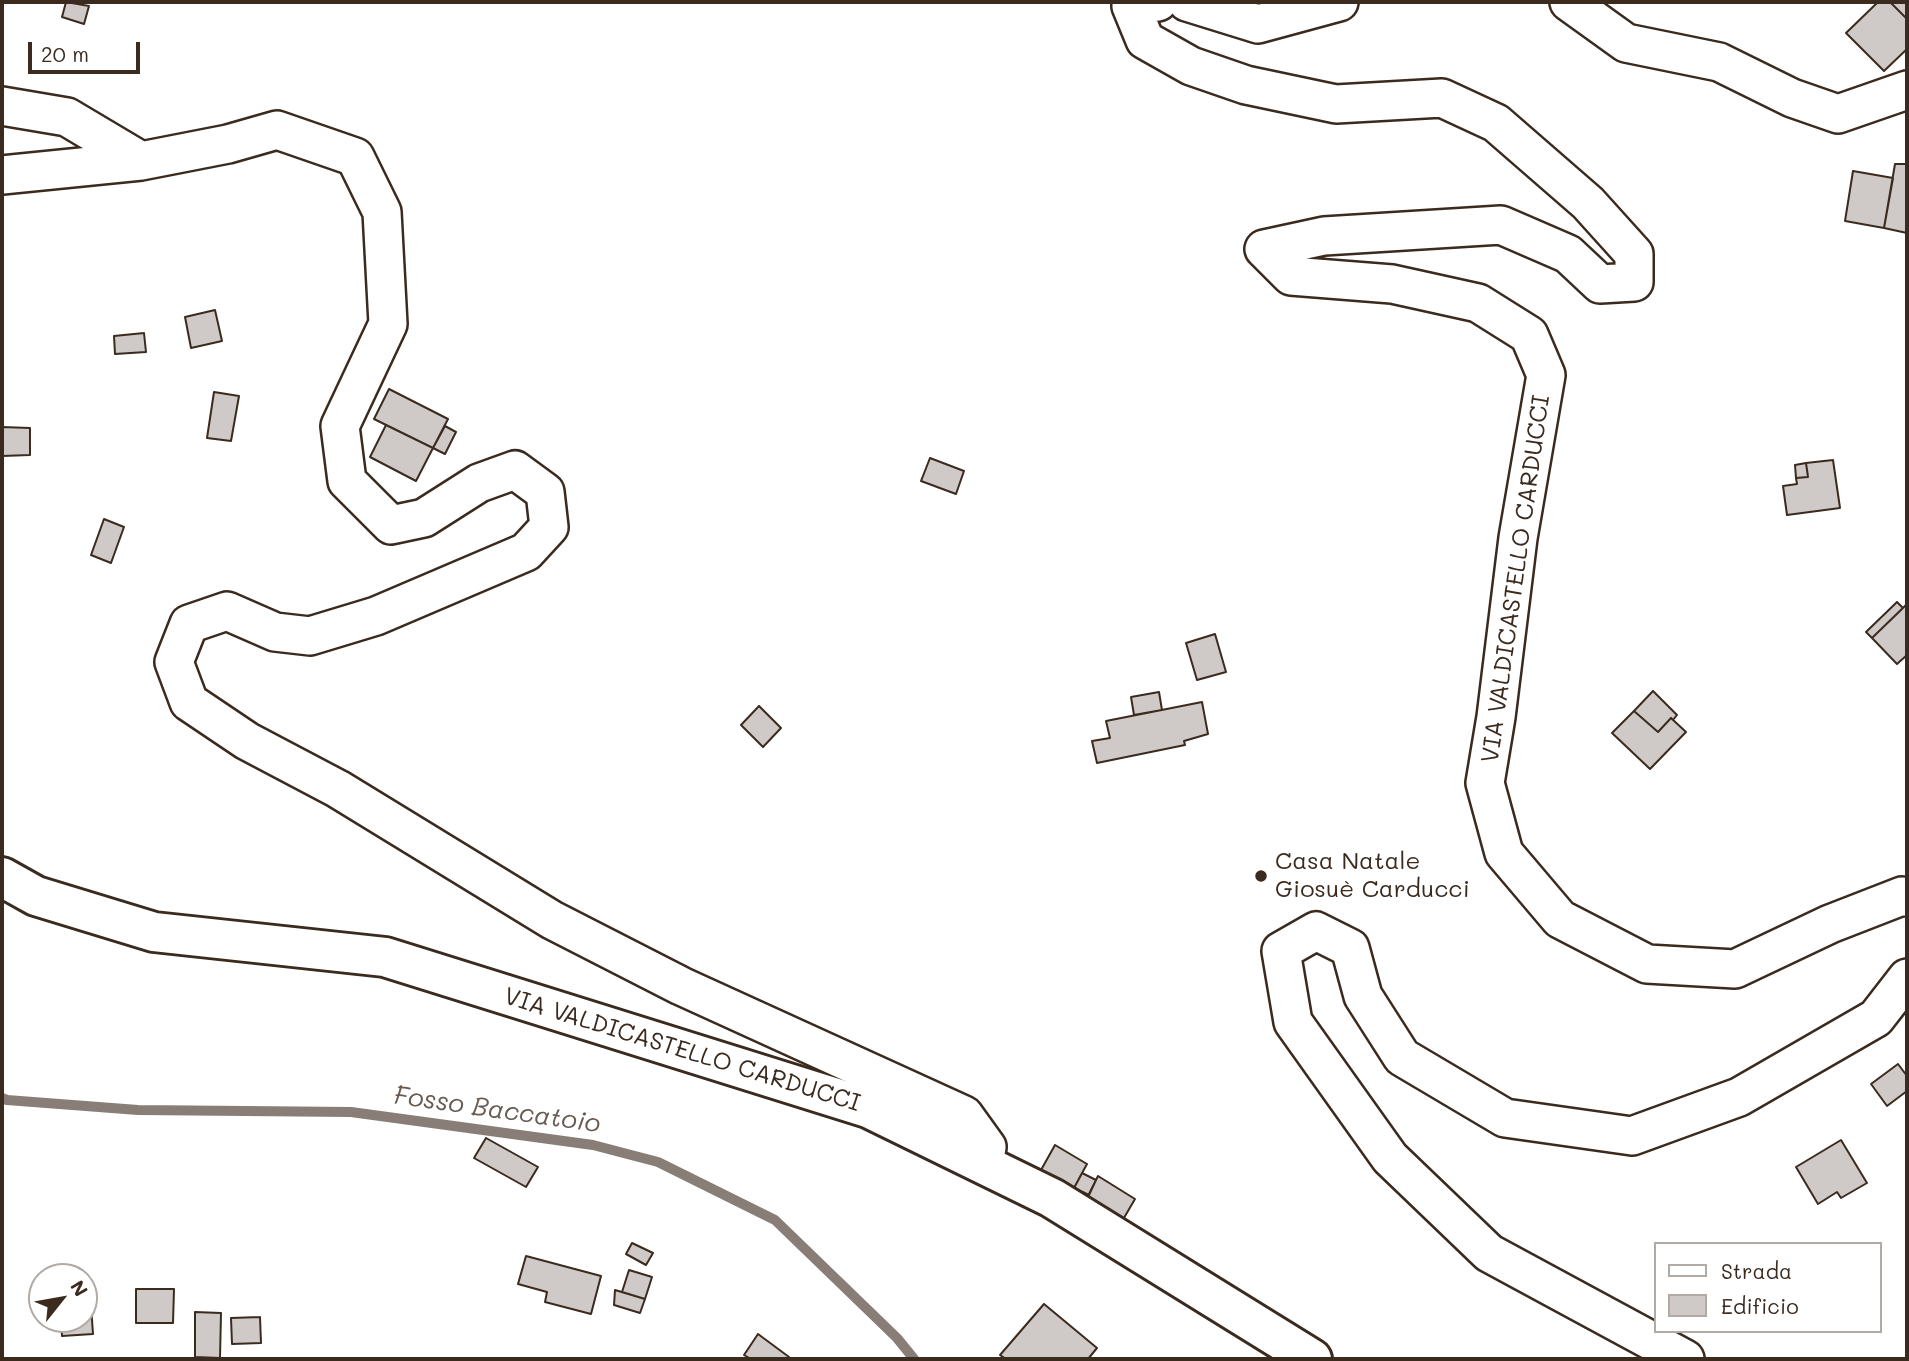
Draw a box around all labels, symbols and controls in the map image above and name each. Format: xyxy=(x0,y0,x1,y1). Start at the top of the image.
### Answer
scale bar xyxy=(32,28,144,72)
text: 20 m xyxy=(41,40,89,67)
street label: VIA VALDICASTELLO CARDUCCI xyxy=(1476,393,1556,765)
place label: Casa Natale Giosuè Carducci xyxy=(1275,848,1470,904)
marker: Casa Natale Giosuè Carducci xyxy=(1253,868,1269,884)
street label: VIA VALDICASTELLO CARDUCCI xyxy=(500,982,864,1118)
water label: Fosso Baccatoio xyxy=(392,1080,602,1140)
legend xyxy=(1654,1242,1881,1333)
text: Strada xyxy=(1721,1257,1792,1284)
north arrow xyxy=(28,1263,98,1333)
text: N xyxy=(65,1275,94,1301)
text: Edificio xyxy=(1721,1292,1799,1319)

